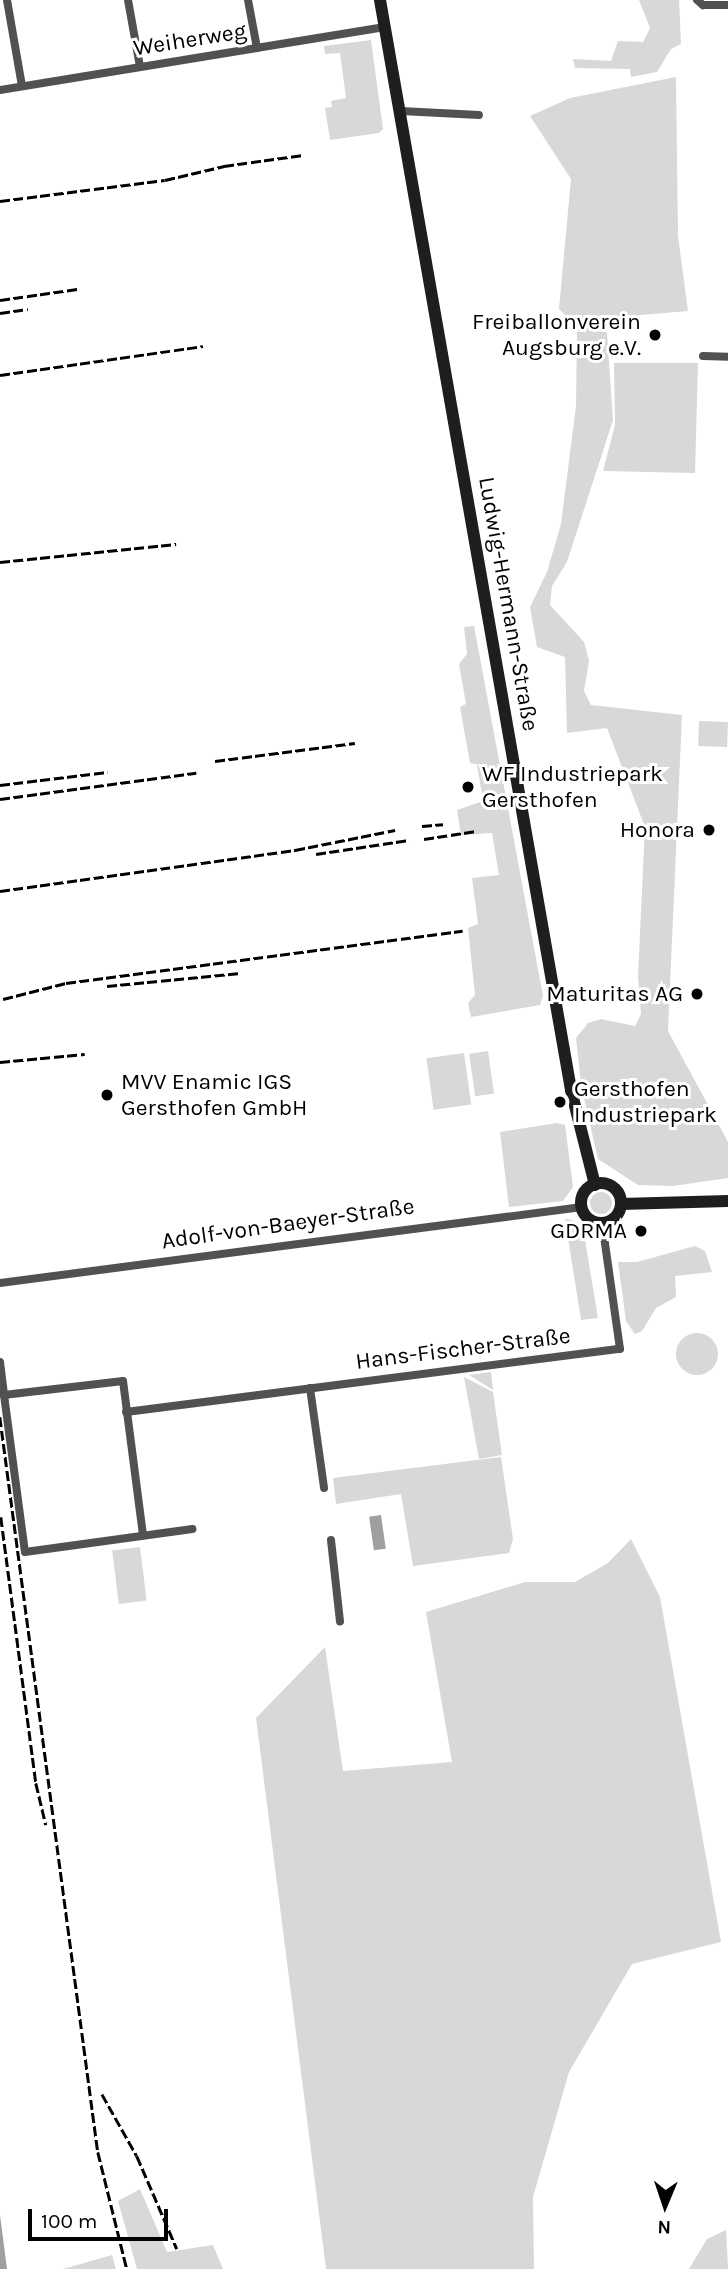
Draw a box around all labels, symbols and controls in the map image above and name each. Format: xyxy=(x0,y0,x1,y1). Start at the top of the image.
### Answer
street label: Weiherweg xyxy=(132,17,248,63)
place label: Freiballonverein Augsburg e.V. xyxy=(472,308,641,362)
marker: Freiballonverein Augsburg e.V. xyxy=(647,327,663,343)
street label: Ludwig-Hermann-Straße xyxy=(472,475,544,733)
place label: WF Industriepark Gersthofen xyxy=(482,760,663,814)
marker: WF Industriepark Gersthofen xyxy=(460,779,476,795)
place label: Honora xyxy=(620,816,695,844)
marker: Honora xyxy=(701,822,717,838)
place label: Maturitas AG xyxy=(546,980,683,1008)
marker: Maturitas AG xyxy=(689,986,705,1002)
place label: MVV Enamic IGS Gersthofen GmbH xyxy=(121,1068,307,1122)
place label: Gersthofen Industriepark xyxy=(574,1075,717,1129)
marker: MVV Enamic IGS Gersthofen GmbH xyxy=(99,1087,115,1103)
marker: Gersthofen Industriepark xyxy=(552,1094,568,1110)
street label: Adolf-von-Baeyer-Straße xyxy=(160,1193,416,1255)
place label: GDRMA xyxy=(550,1217,627,1245)
marker: GDRMA xyxy=(633,1223,649,1239)
street label: Hans-Fischer-Straße xyxy=(354,1322,572,1376)
north arrow xyxy=(630,2171,700,2241)
scale bar xyxy=(32,2196,172,2240)
text: 100 m xyxy=(41,2209,98,2233)
text: N xyxy=(657,2216,671,2238)

